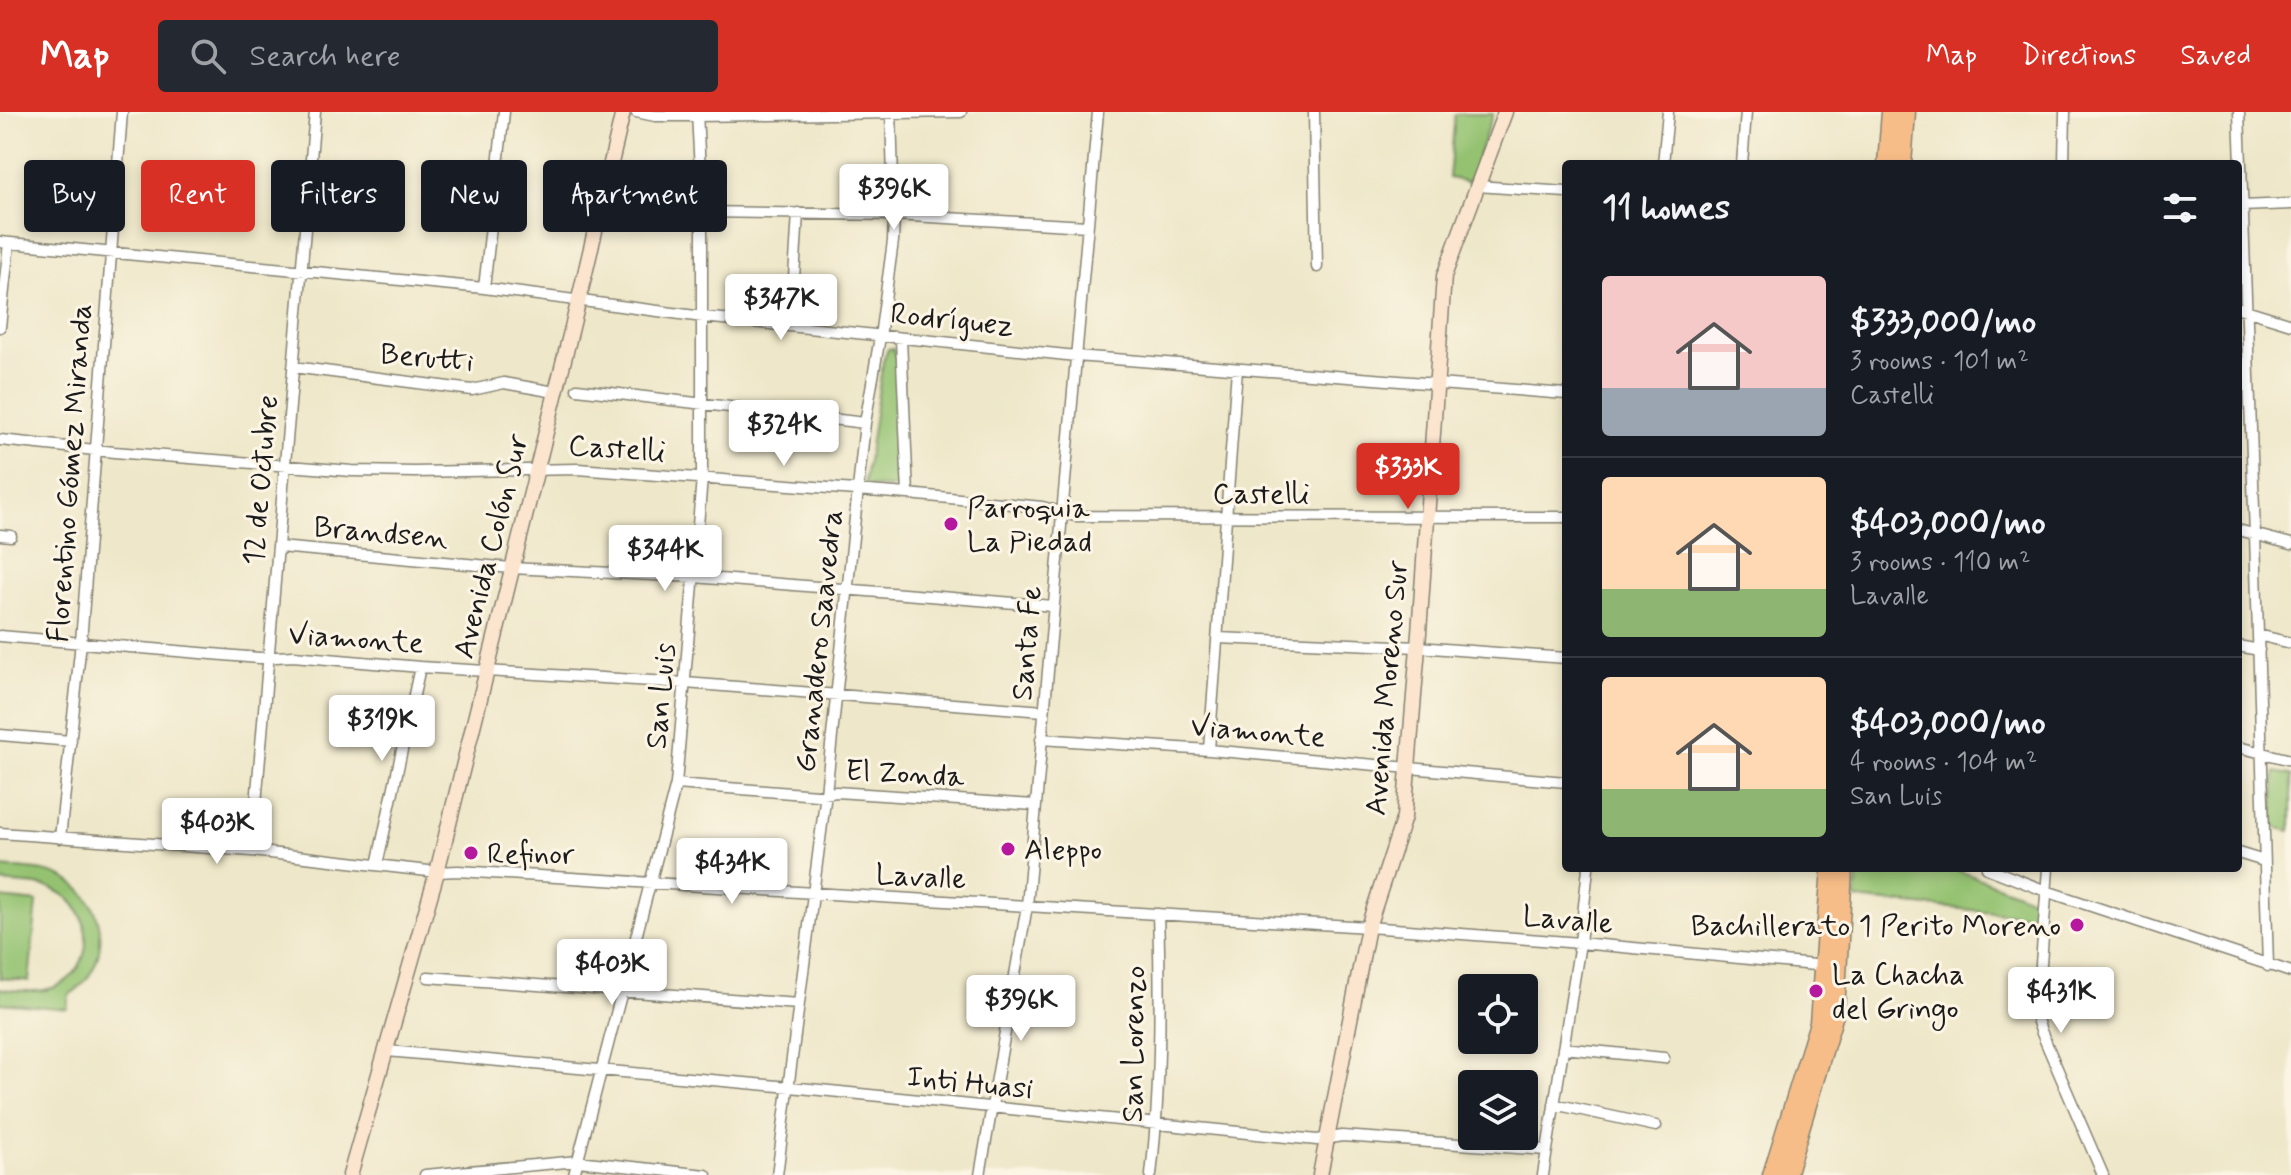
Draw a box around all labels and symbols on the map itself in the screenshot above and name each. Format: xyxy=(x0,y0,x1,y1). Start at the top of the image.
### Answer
pin: $396K xyxy=(838,164,950,232)
pin: $347K xyxy=(725,274,837,342)
street label: Rodríguez xyxy=(888,295,1015,346)
street label: Florentino Gómez Miranda xyxy=(39,302,102,644)
street label: Berutti xyxy=(379,335,475,382)
street label: 12 de Octubre xyxy=(235,393,288,567)
pin: $324K xyxy=(728,400,840,468)
street label: Castelli xyxy=(567,427,667,472)
street label: Avenida Colón Sur xyxy=(445,429,538,663)
pin: $333K xyxy=(1352,443,1464,511)
street label: Castelli xyxy=(1212,475,1310,514)
place label: Parroquia La Piedad xyxy=(967,489,1092,562)
street label: Brandsen xyxy=(312,508,450,559)
street label: Granadero Saavedra xyxy=(786,508,853,774)
marker: Parroquia La Piedad xyxy=(942,515,960,533)
pin: $344K xyxy=(609,525,721,593)
street label: Avenida Moreno Sur xyxy=(1357,558,1418,817)
street label: Santa Fe xyxy=(1003,584,1052,702)
street label: Viamonte xyxy=(287,615,425,664)
street label: San Luis xyxy=(637,641,686,751)
pin: $319K xyxy=(326,695,438,763)
street label: Viamonte xyxy=(1189,707,1327,758)
street label: El Zonda xyxy=(844,752,966,797)
pin: $403K xyxy=(161,798,273,866)
place label: Aleppo xyxy=(1024,831,1102,870)
place label: Refinor xyxy=(487,835,575,874)
pin: $434K xyxy=(676,838,788,906)
marker: Aleppo xyxy=(999,840,1017,858)
marker: Refinor xyxy=(462,844,480,862)
street label: Lavalle xyxy=(875,856,967,899)
street label: Lavalle xyxy=(1521,897,1615,944)
place label: Bachillerato 1 Perito Moreno xyxy=(1691,907,2061,946)
marker: Bachillerato 1 Perito Moreno xyxy=(2068,916,2086,934)
pin: $403K xyxy=(556,939,668,1007)
place label: La Chacha del Gringo xyxy=(1832,956,1965,1031)
street label: San Lorenzo xyxy=(1114,965,1155,1123)
pin: $431K xyxy=(2005,967,2117,1035)
pin: $396K xyxy=(965,975,1077,1043)
marker: La Chacha del Gringo xyxy=(1807,982,1825,1000)
street label: Inti Huasi xyxy=(905,1057,1035,1109)

